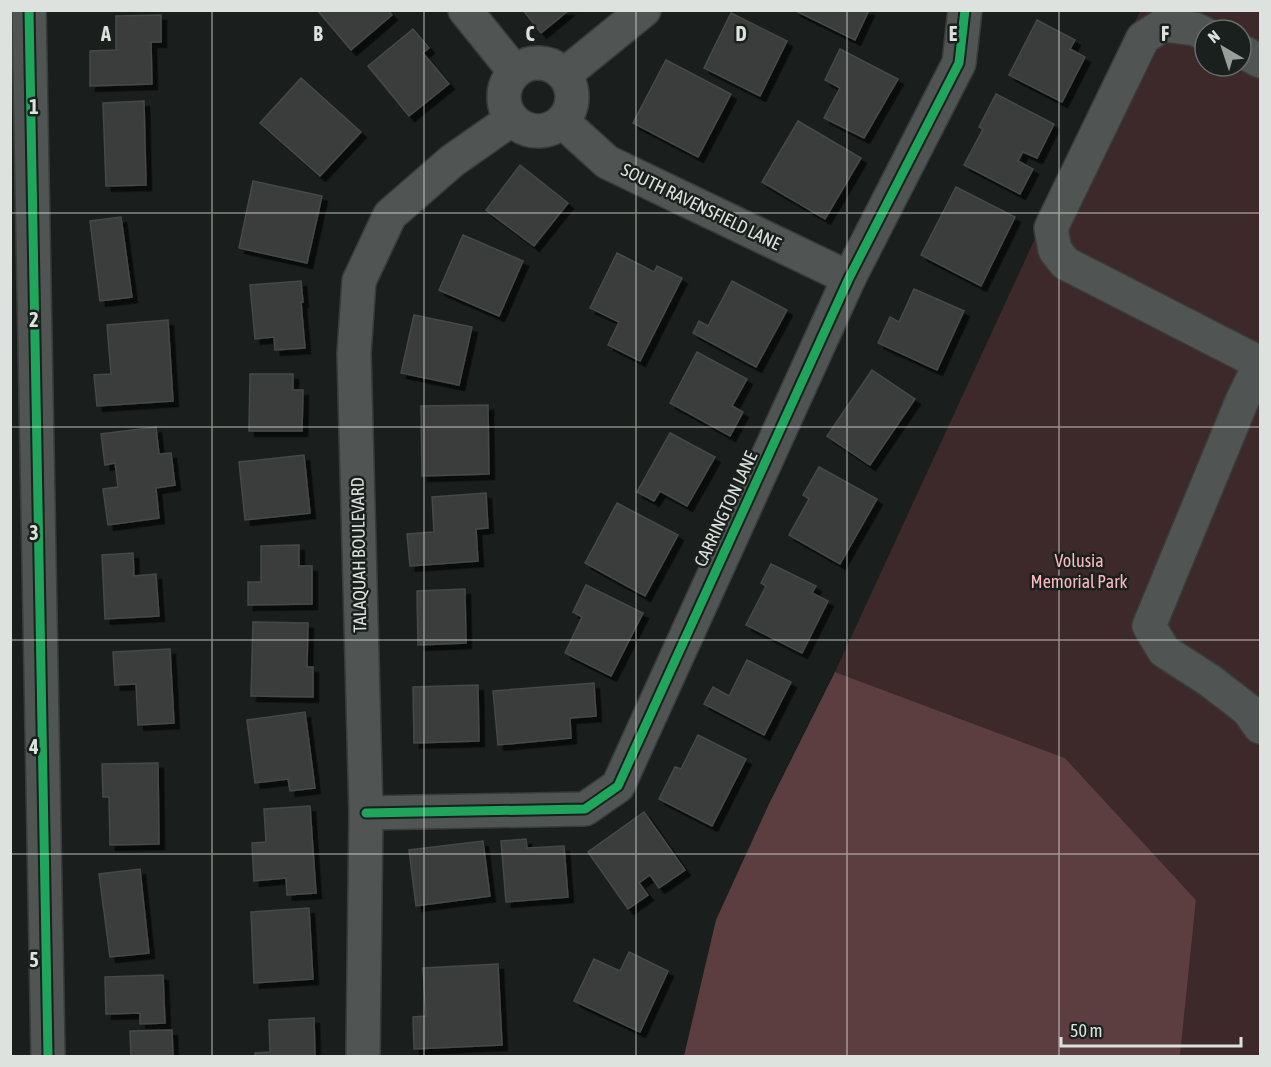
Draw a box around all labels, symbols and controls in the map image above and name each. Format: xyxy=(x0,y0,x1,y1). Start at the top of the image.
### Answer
north arrow xyxy=(1193,18,1253,78)
text: A xyxy=(100,22,111,45)
text: B xyxy=(313,22,323,45)
text: C xyxy=(526,22,535,45)
text: D xyxy=(735,22,747,45)
text: E xyxy=(949,22,958,45)
text: F xyxy=(1161,22,1169,45)
text: N xyxy=(1204,26,1223,46)
text: 1 xyxy=(29,95,39,118)
street label: SOUTH RAVENSFIELD LANE xyxy=(618,159,785,254)
text: 2 xyxy=(29,308,39,331)
street label: CARRINGTON LANE xyxy=(690,447,762,570)
street label: TALAQUAH BOULEVARD xyxy=(347,477,370,633)
text: 3 xyxy=(29,521,39,544)
park label: Volusia Memorial Park xyxy=(1031,550,1127,592)
text: 4 xyxy=(28,735,39,758)
text: 5 xyxy=(29,948,39,971)
scale bar xyxy=(1061,1010,1241,1048)
text: 50 m xyxy=(1070,1020,1102,1041)

